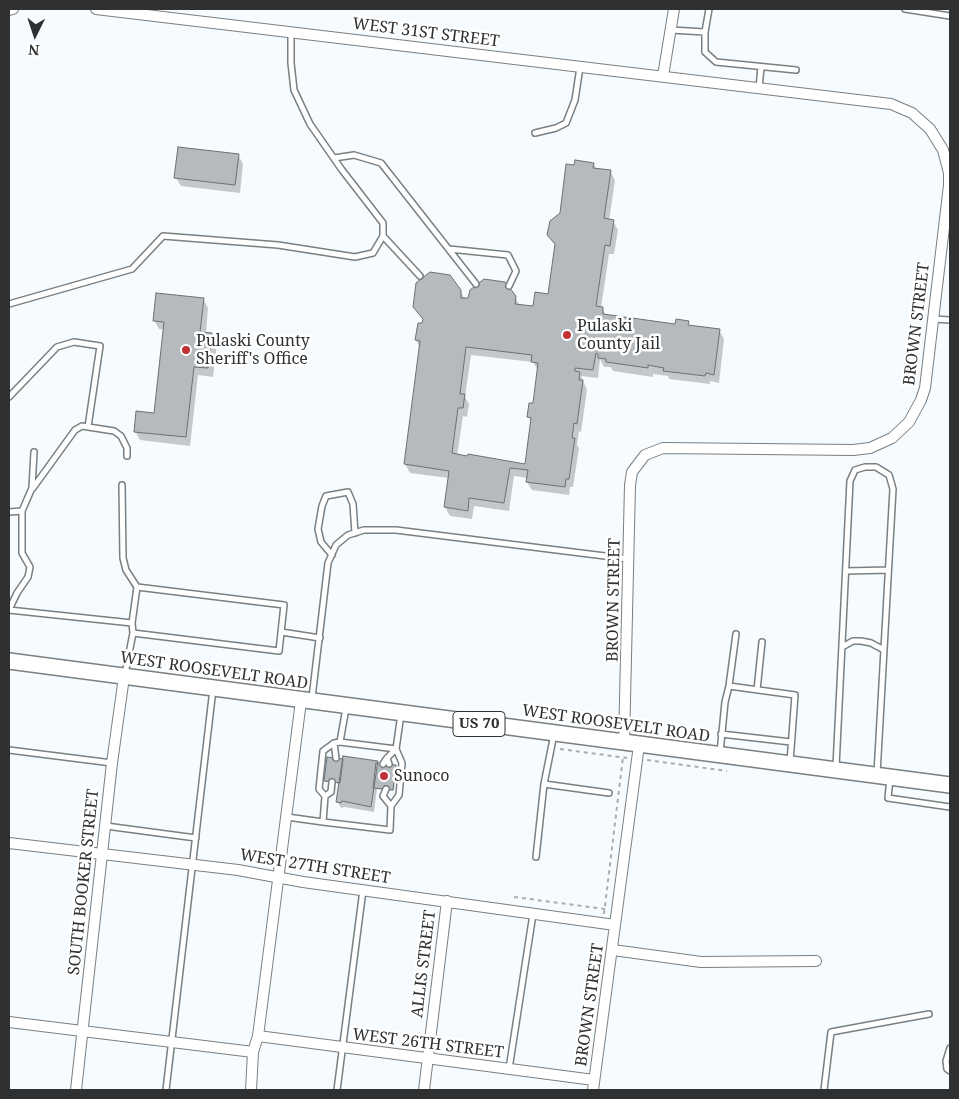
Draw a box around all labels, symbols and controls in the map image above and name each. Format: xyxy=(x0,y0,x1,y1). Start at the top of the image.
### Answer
north arrow xyxy=(10,10,60,60)
street label: WEST 31ST STREET xyxy=(352,14,500,52)
text: N xyxy=(28,41,40,60)
street label: BROWN STREET xyxy=(900,261,934,387)
place label: Pulaski County Jail xyxy=(577,316,660,354)
marker: Pulaski County Jail xyxy=(561,329,573,341)
place label: Pulaski County Sheriff's Office xyxy=(196,331,310,369)
marker: Pulaski County Sheriff's Office xyxy=(180,344,192,356)
street label: BROWN STREET xyxy=(603,538,625,662)
street label: WEST ROOSEVELT ROAD xyxy=(119,648,309,694)
street label: WEST ROOSEVELT ROAD xyxy=(521,701,711,747)
road number: US 70 xyxy=(453,712,505,736)
place label: Sunoco xyxy=(394,766,450,786)
marker: Sunoco xyxy=(378,770,390,782)
street label: SOUTH BOOKER STREET xyxy=(65,788,103,976)
street label: WEST 27TH STREET xyxy=(238,846,392,888)
street label: ALLIS STREET xyxy=(408,909,440,1019)
street label: BROWN STREET xyxy=(572,942,608,1068)
street label: WEST 26TH STREET xyxy=(351,1025,505,1063)

